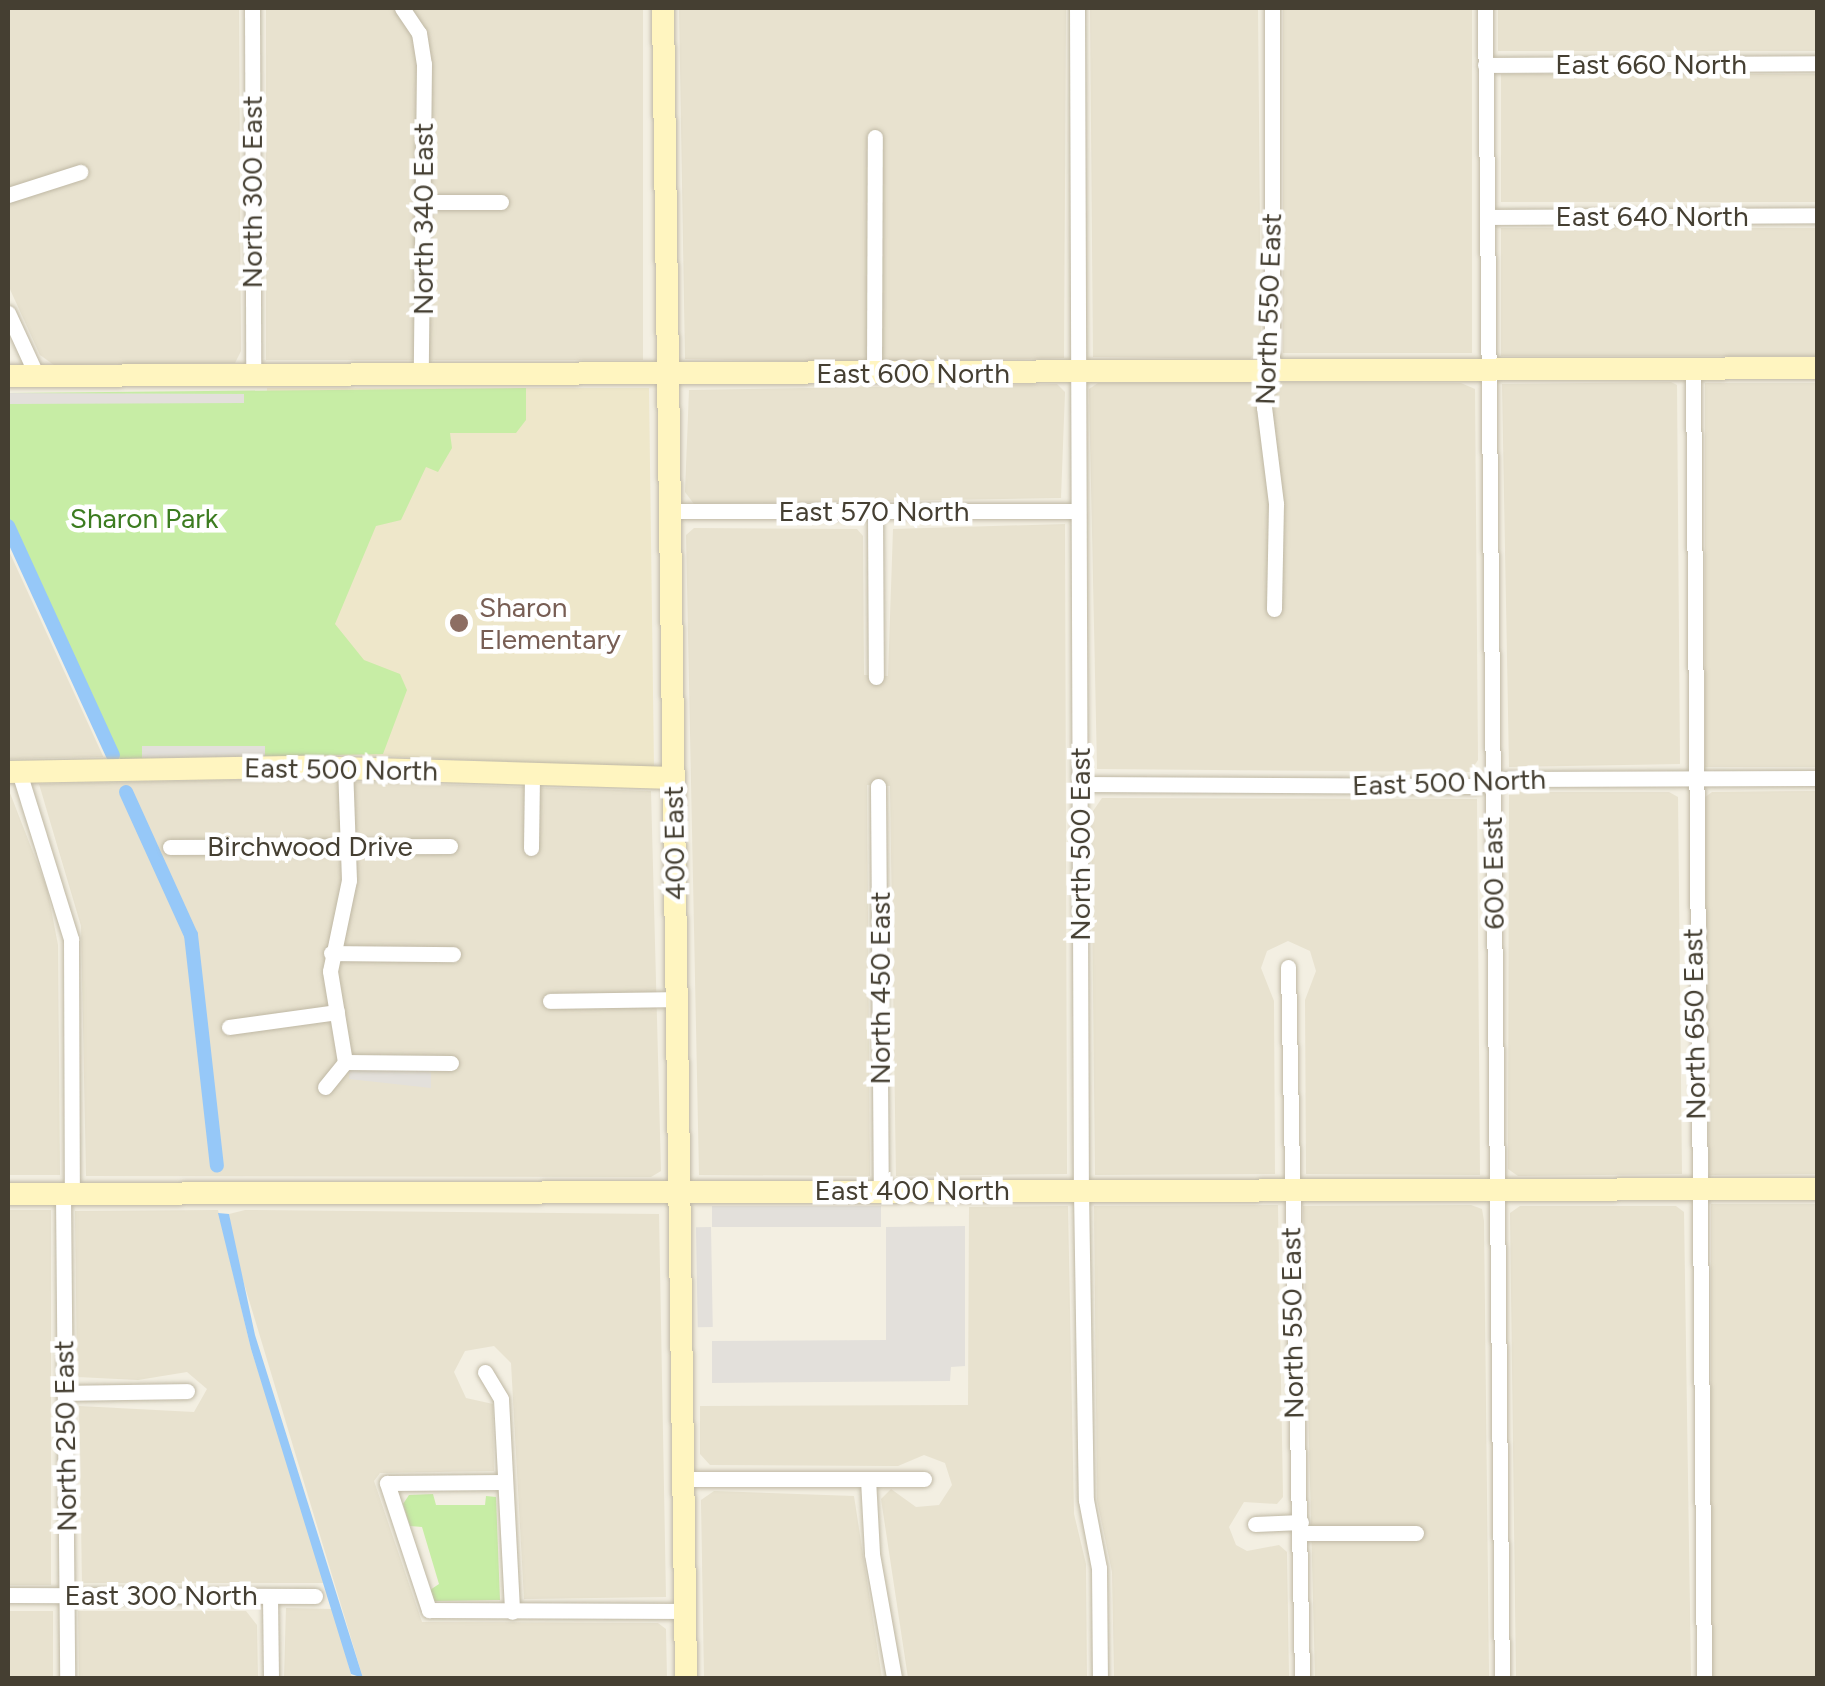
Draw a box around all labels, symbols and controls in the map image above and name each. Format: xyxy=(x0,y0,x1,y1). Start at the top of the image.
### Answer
street label: East 660 North xyxy=(1555,47,1747,81)
street label: North 300 East xyxy=(235,95,269,289)
street label: North 340 East xyxy=(406,123,440,315)
street label: East 640 North xyxy=(1555,199,1749,233)
street label: North 550 East xyxy=(1248,212,1288,406)
street label: East 600 North xyxy=(816,356,1010,390)
street label: East 570 North xyxy=(779,494,969,528)
park label: Sharon Park xyxy=(70,501,218,535)
place label: Sharon Elementary xyxy=(479,590,621,656)
marker: Sharon Elementary xyxy=(448,612,470,634)
street label: North 500 East xyxy=(1063,747,1097,941)
street label: East 500 North xyxy=(244,751,438,787)
street label: East 500 North xyxy=(1352,762,1546,802)
street label: 400 East xyxy=(656,785,692,901)
street label: 600 East xyxy=(1475,816,1511,930)
street label: Birchwood Drive xyxy=(207,829,413,863)
street label: North 450 East xyxy=(863,891,897,1085)
street label: North 650 East xyxy=(1676,928,1712,1120)
street label: East 400 North xyxy=(814,1173,1010,1207)
street label: North 550 East xyxy=(1274,1227,1310,1419)
street label: North 250 East xyxy=(47,1340,83,1532)
street label: East 300 North xyxy=(64,1578,258,1612)

